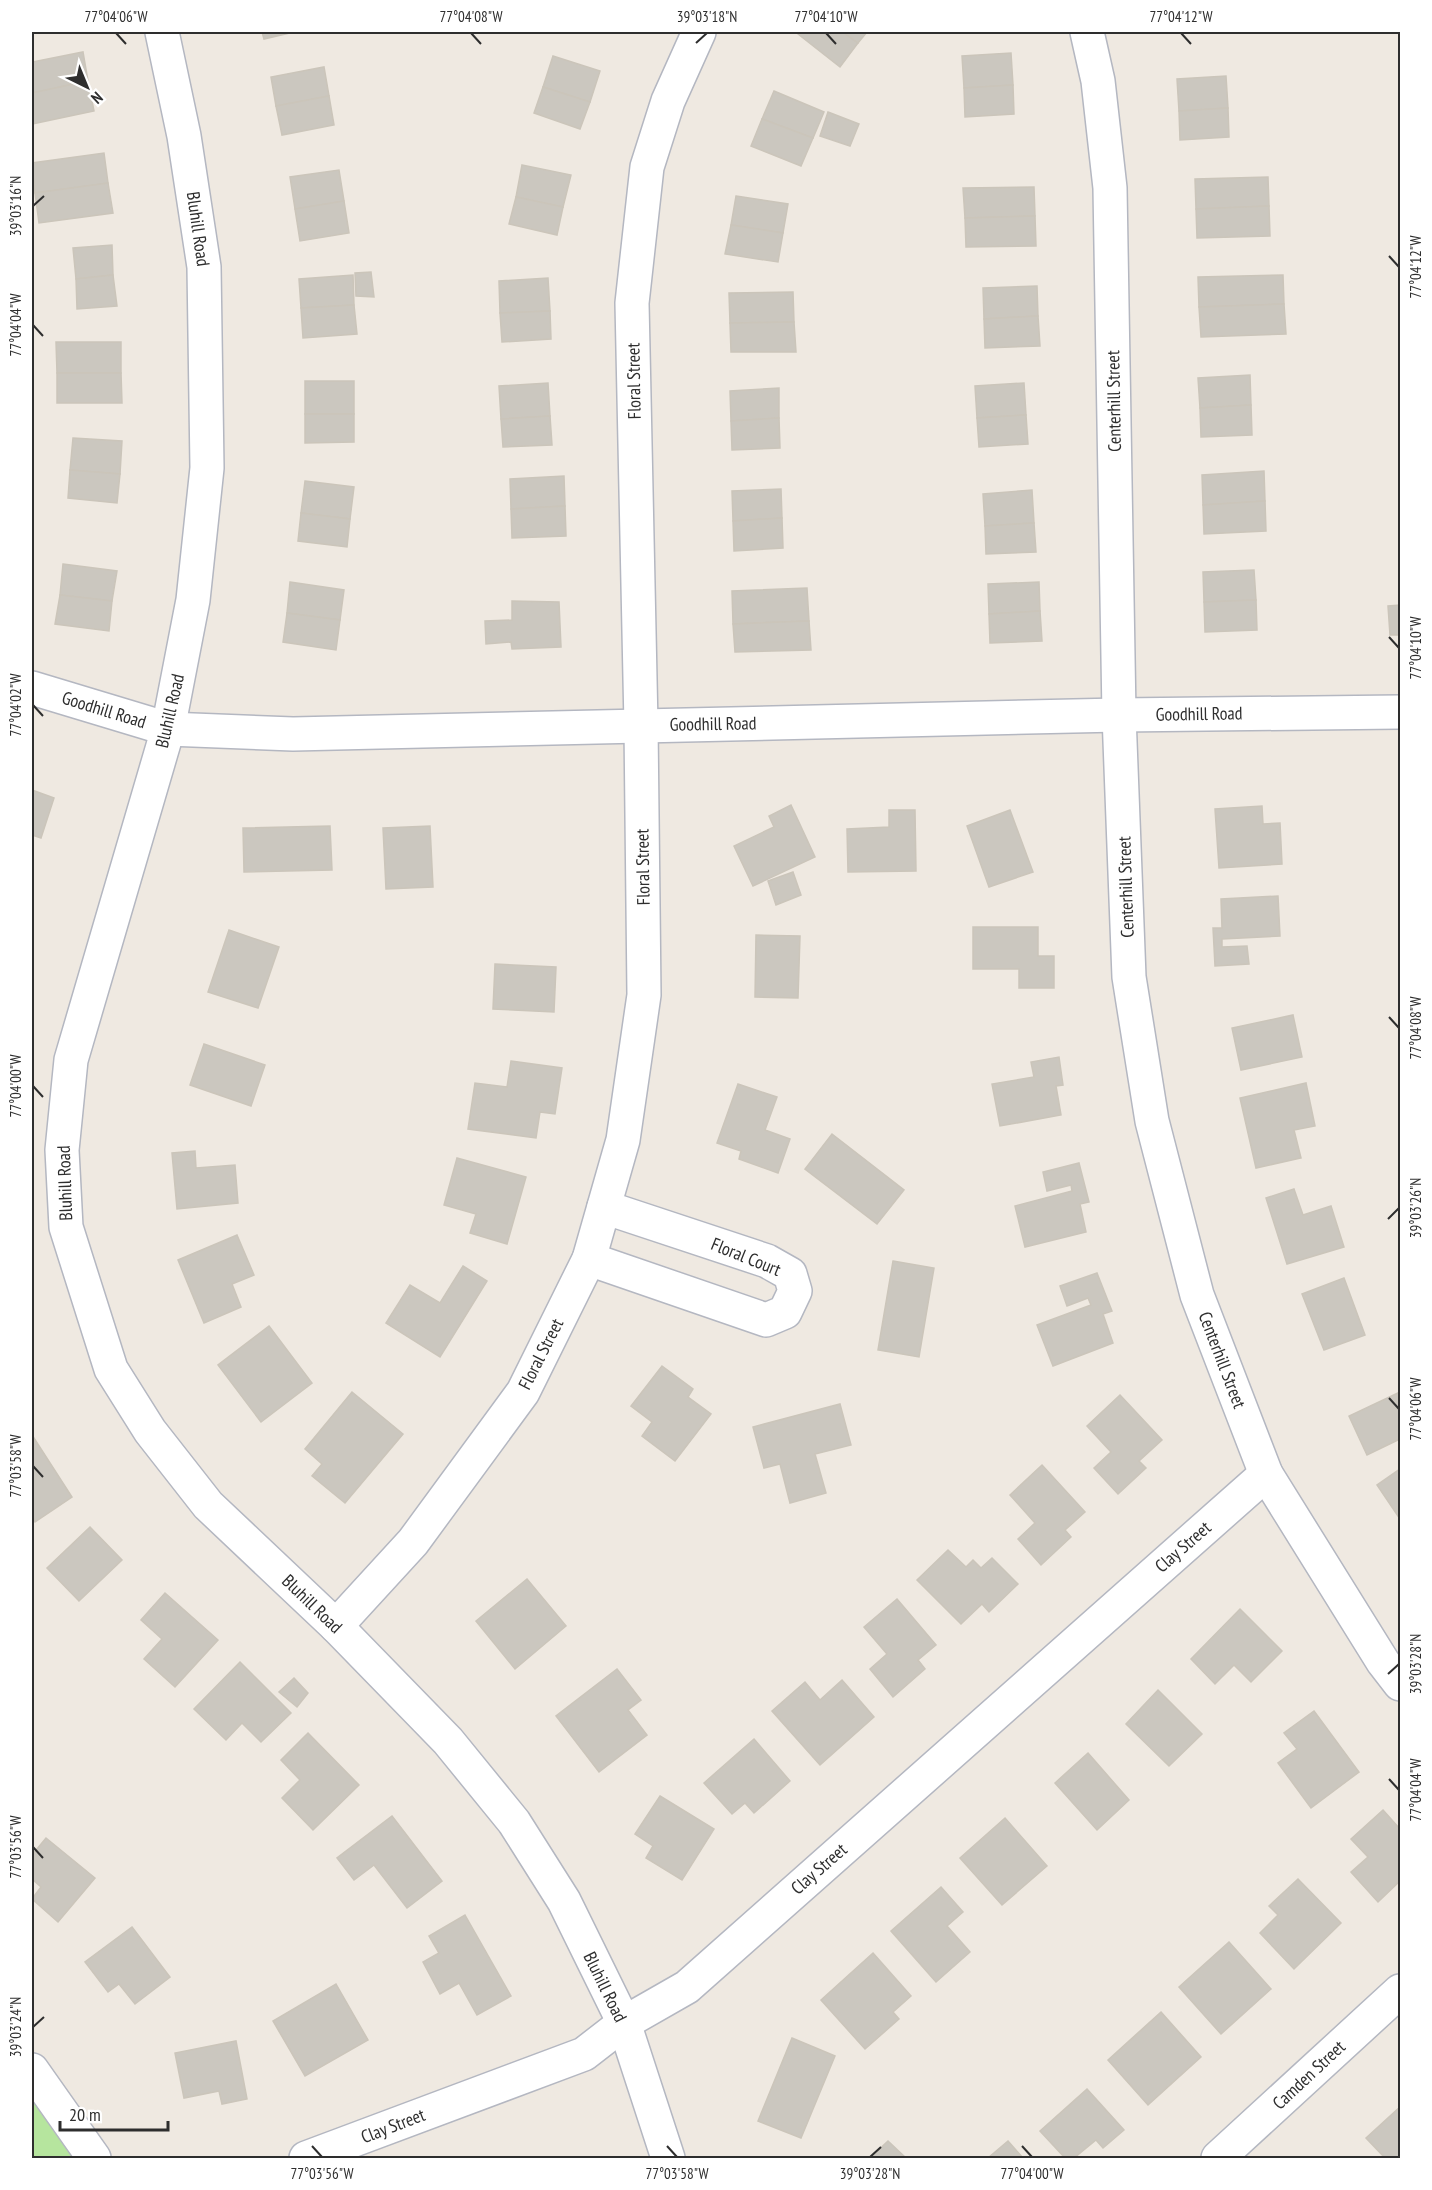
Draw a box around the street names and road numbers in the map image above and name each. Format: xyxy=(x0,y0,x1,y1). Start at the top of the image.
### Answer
street label: Bluhill Road xyxy=(182,190,215,268)
street label: Floral Street xyxy=(621,342,646,420)
street label: Centerhill Street xyxy=(1101,350,1126,452)
street label: Bluhill Road xyxy=(150,672,189,750)
street label: Goodhill Road xyxy=(59,686,149,733)
street label: Goodhill Road xyxy=(1155,701,1243,726)
street label: Goodhill Road xyxy=(669,711,757,736)
street label: Floral Street xyxy=(630,828,655,906)
street label: Centerhill Street xyxy=(1112,836,1139,938)
street label: Bluhill Road xyxy=(52,1145,77,1221)
street label: Floral Court xyxy=(708,1232,784,1281)
street label: Centerhill Street xyxy=(1194,1308,1251,1411)
street label: Floral Street xyxy=(513,1314,568,1393)
street label: Clay Street xyxy=(1150,1516,1216,1577)
street label: Bluhill Road xyxy=(277,1569,347,1638)
street label: Clay Street xyxy=(786,1838,852,1899)
street label: Bluhill Road xyxy=(579,1948,632,2026)
street label: Camden Street xyxy=(1267,2035,1350,2114)
street label: Clay Street xyxy=(357,2103,428,2148)

